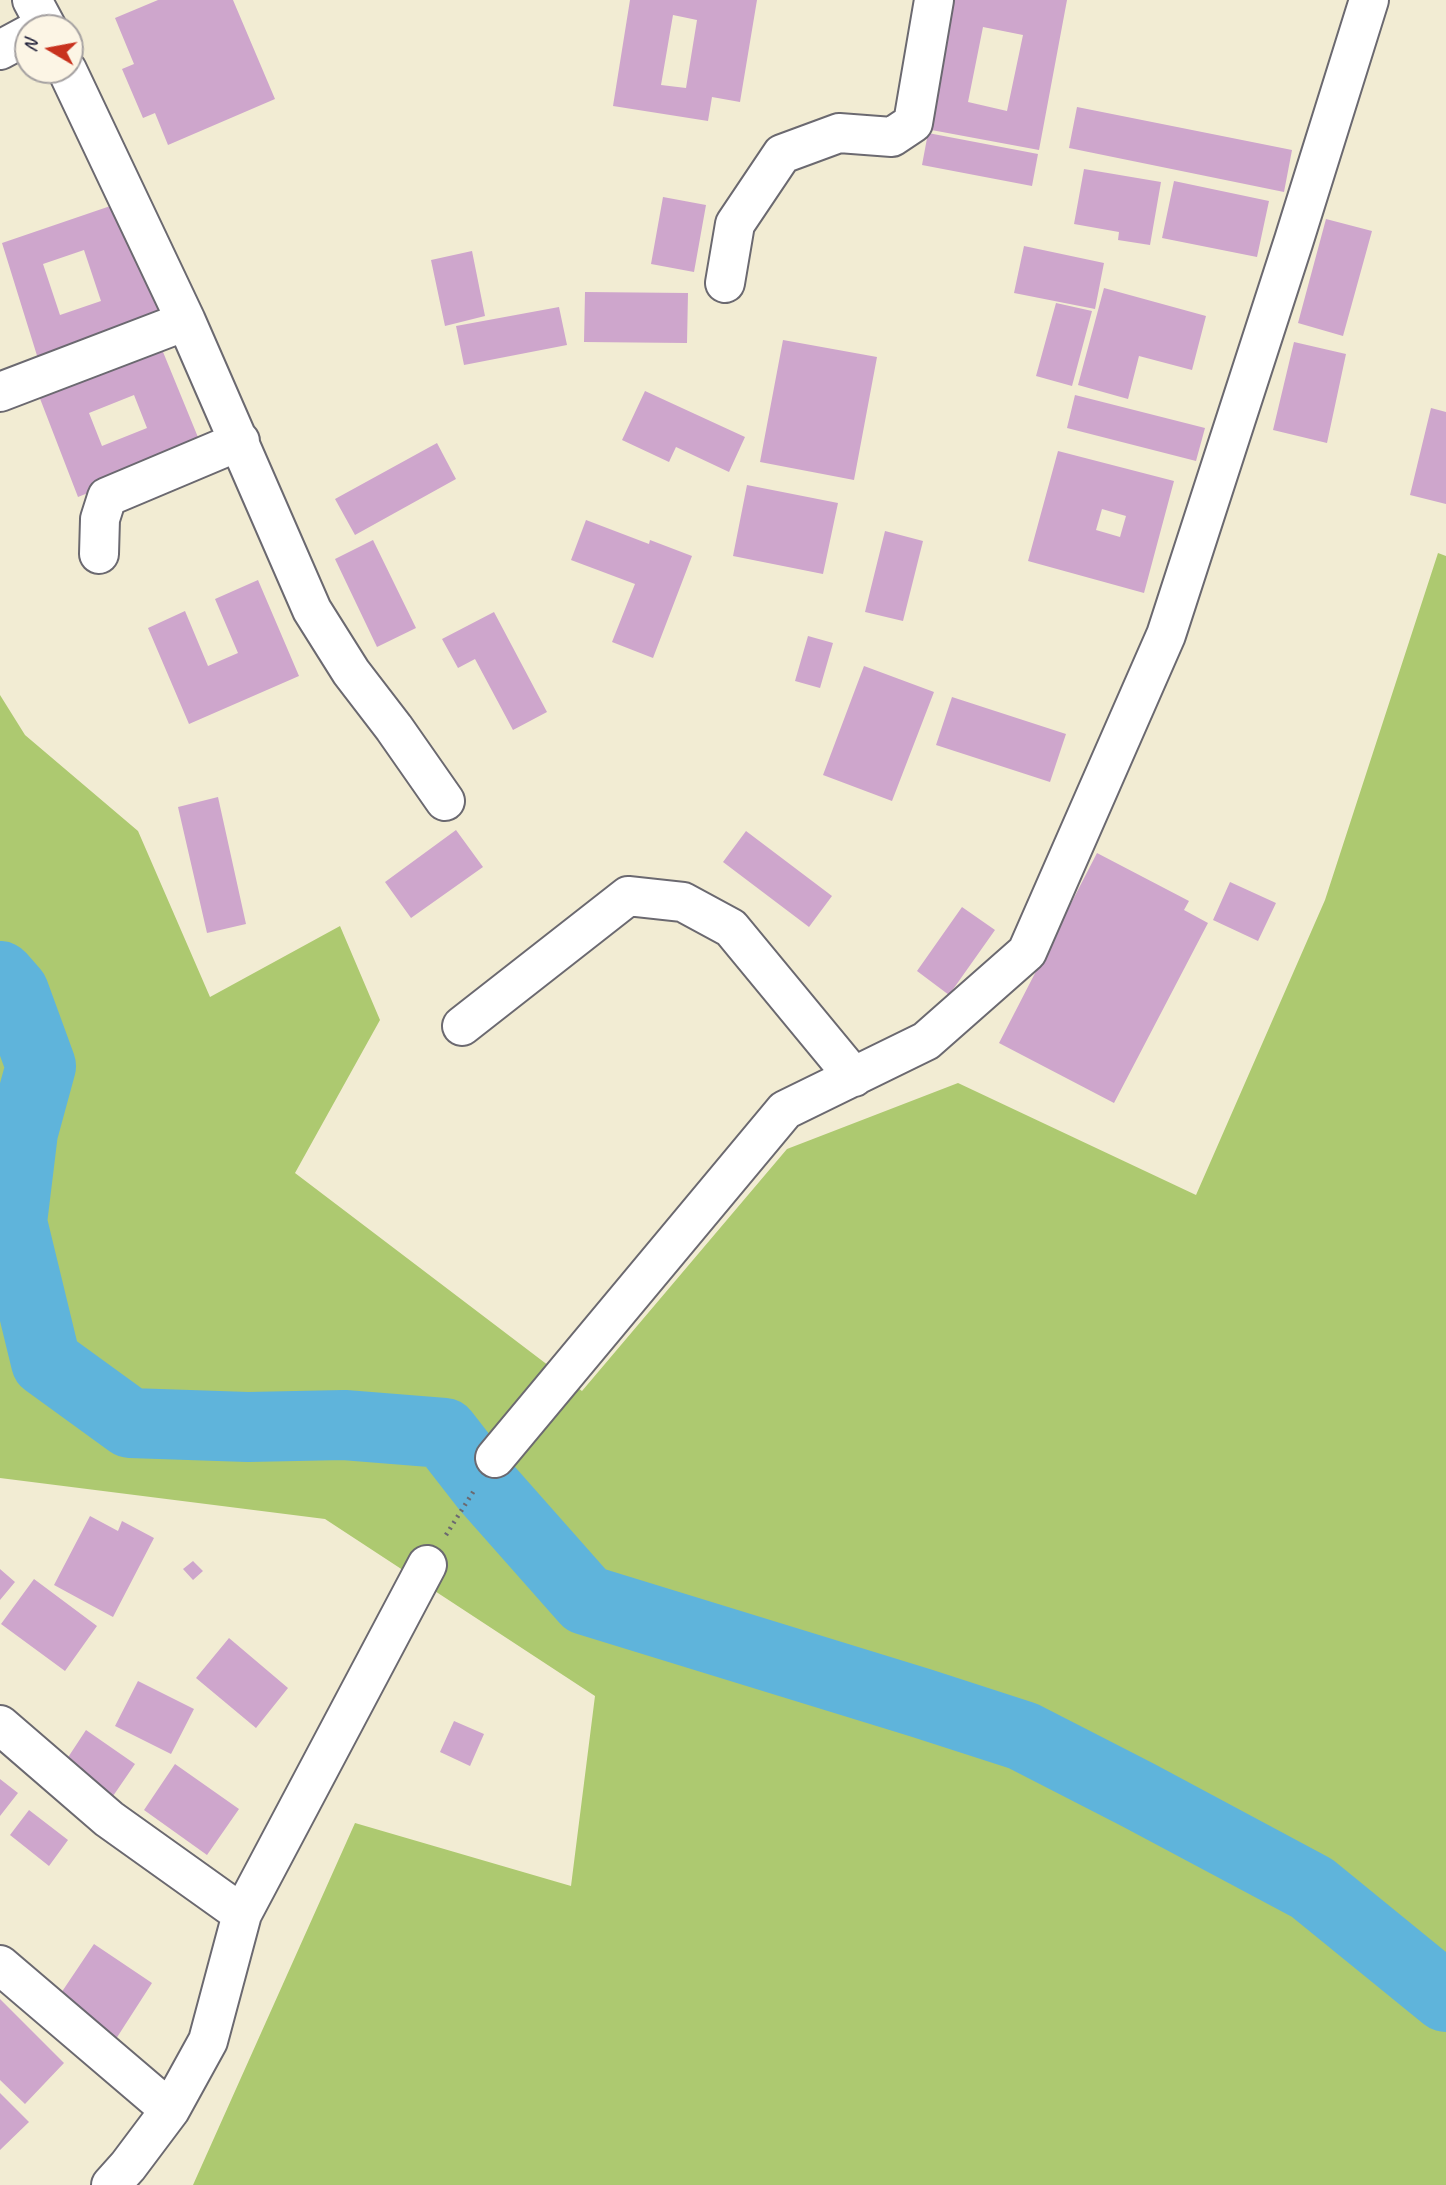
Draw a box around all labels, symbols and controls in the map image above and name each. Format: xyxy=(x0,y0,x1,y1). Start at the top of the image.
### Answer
north arrow xyxy=(14,14,84,84)
text: N xyxy=(17,38,43,54)

